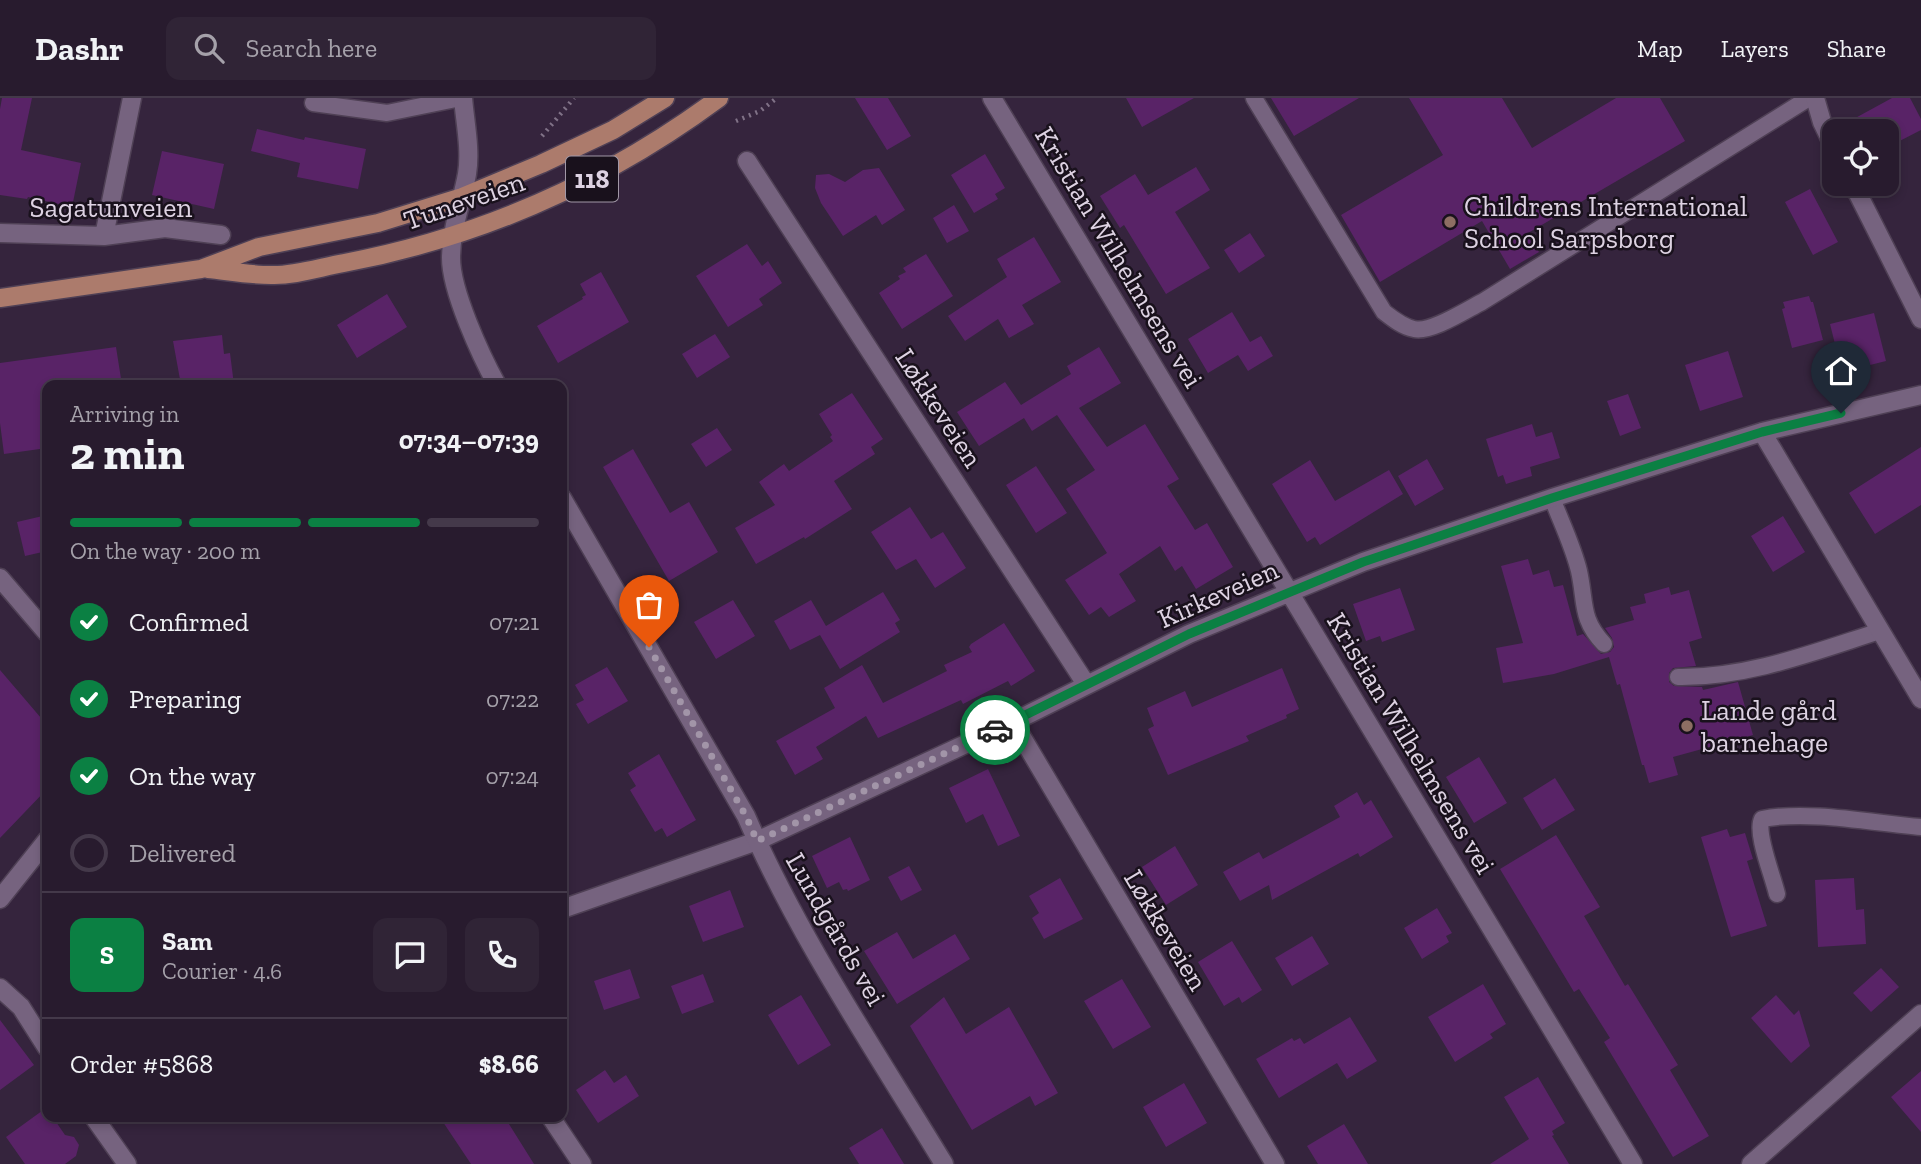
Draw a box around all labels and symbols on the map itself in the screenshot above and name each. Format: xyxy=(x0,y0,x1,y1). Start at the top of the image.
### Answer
street label: Kristian Wilhelmsens vei xyxy=(1028,120,1210,394)
road number: 118 xyxy=(566,156,618,202)
street label: Tuneveien xyxy=(399,165,529,237)
place label: Childrens International School Sarpsborg xyxy=(1464,190,1748,255)
street label: Sagatunveien xyxy=(30,191,192,224)
marker: Childrens International School Sarpsborg xyxy=(1442,214,1458,230)
pin xyxy=(1811,341,1871,413)
street label: Løkkeveien xyxy=(888,342,990,474)
street label: Kirkeveien xyxy=(1153,553,1283,635)
pin xyxy=(619,575,679,647)
street label: Kristian Wilhelmsens vei xyxy=(1320,606,1502,880)
place label: Lande gård barnehage xyxy=(1700,694,1837,759)
courier xyxy=(960,695,1030,765)
marker: Lande gård barnehage xyxy=(1679,718,1695,734)
street label: Lundgårds vei xyxy=(779,847,893,1011)
street label: Løkkeveien xyxy=(1117,864,1215,996)

